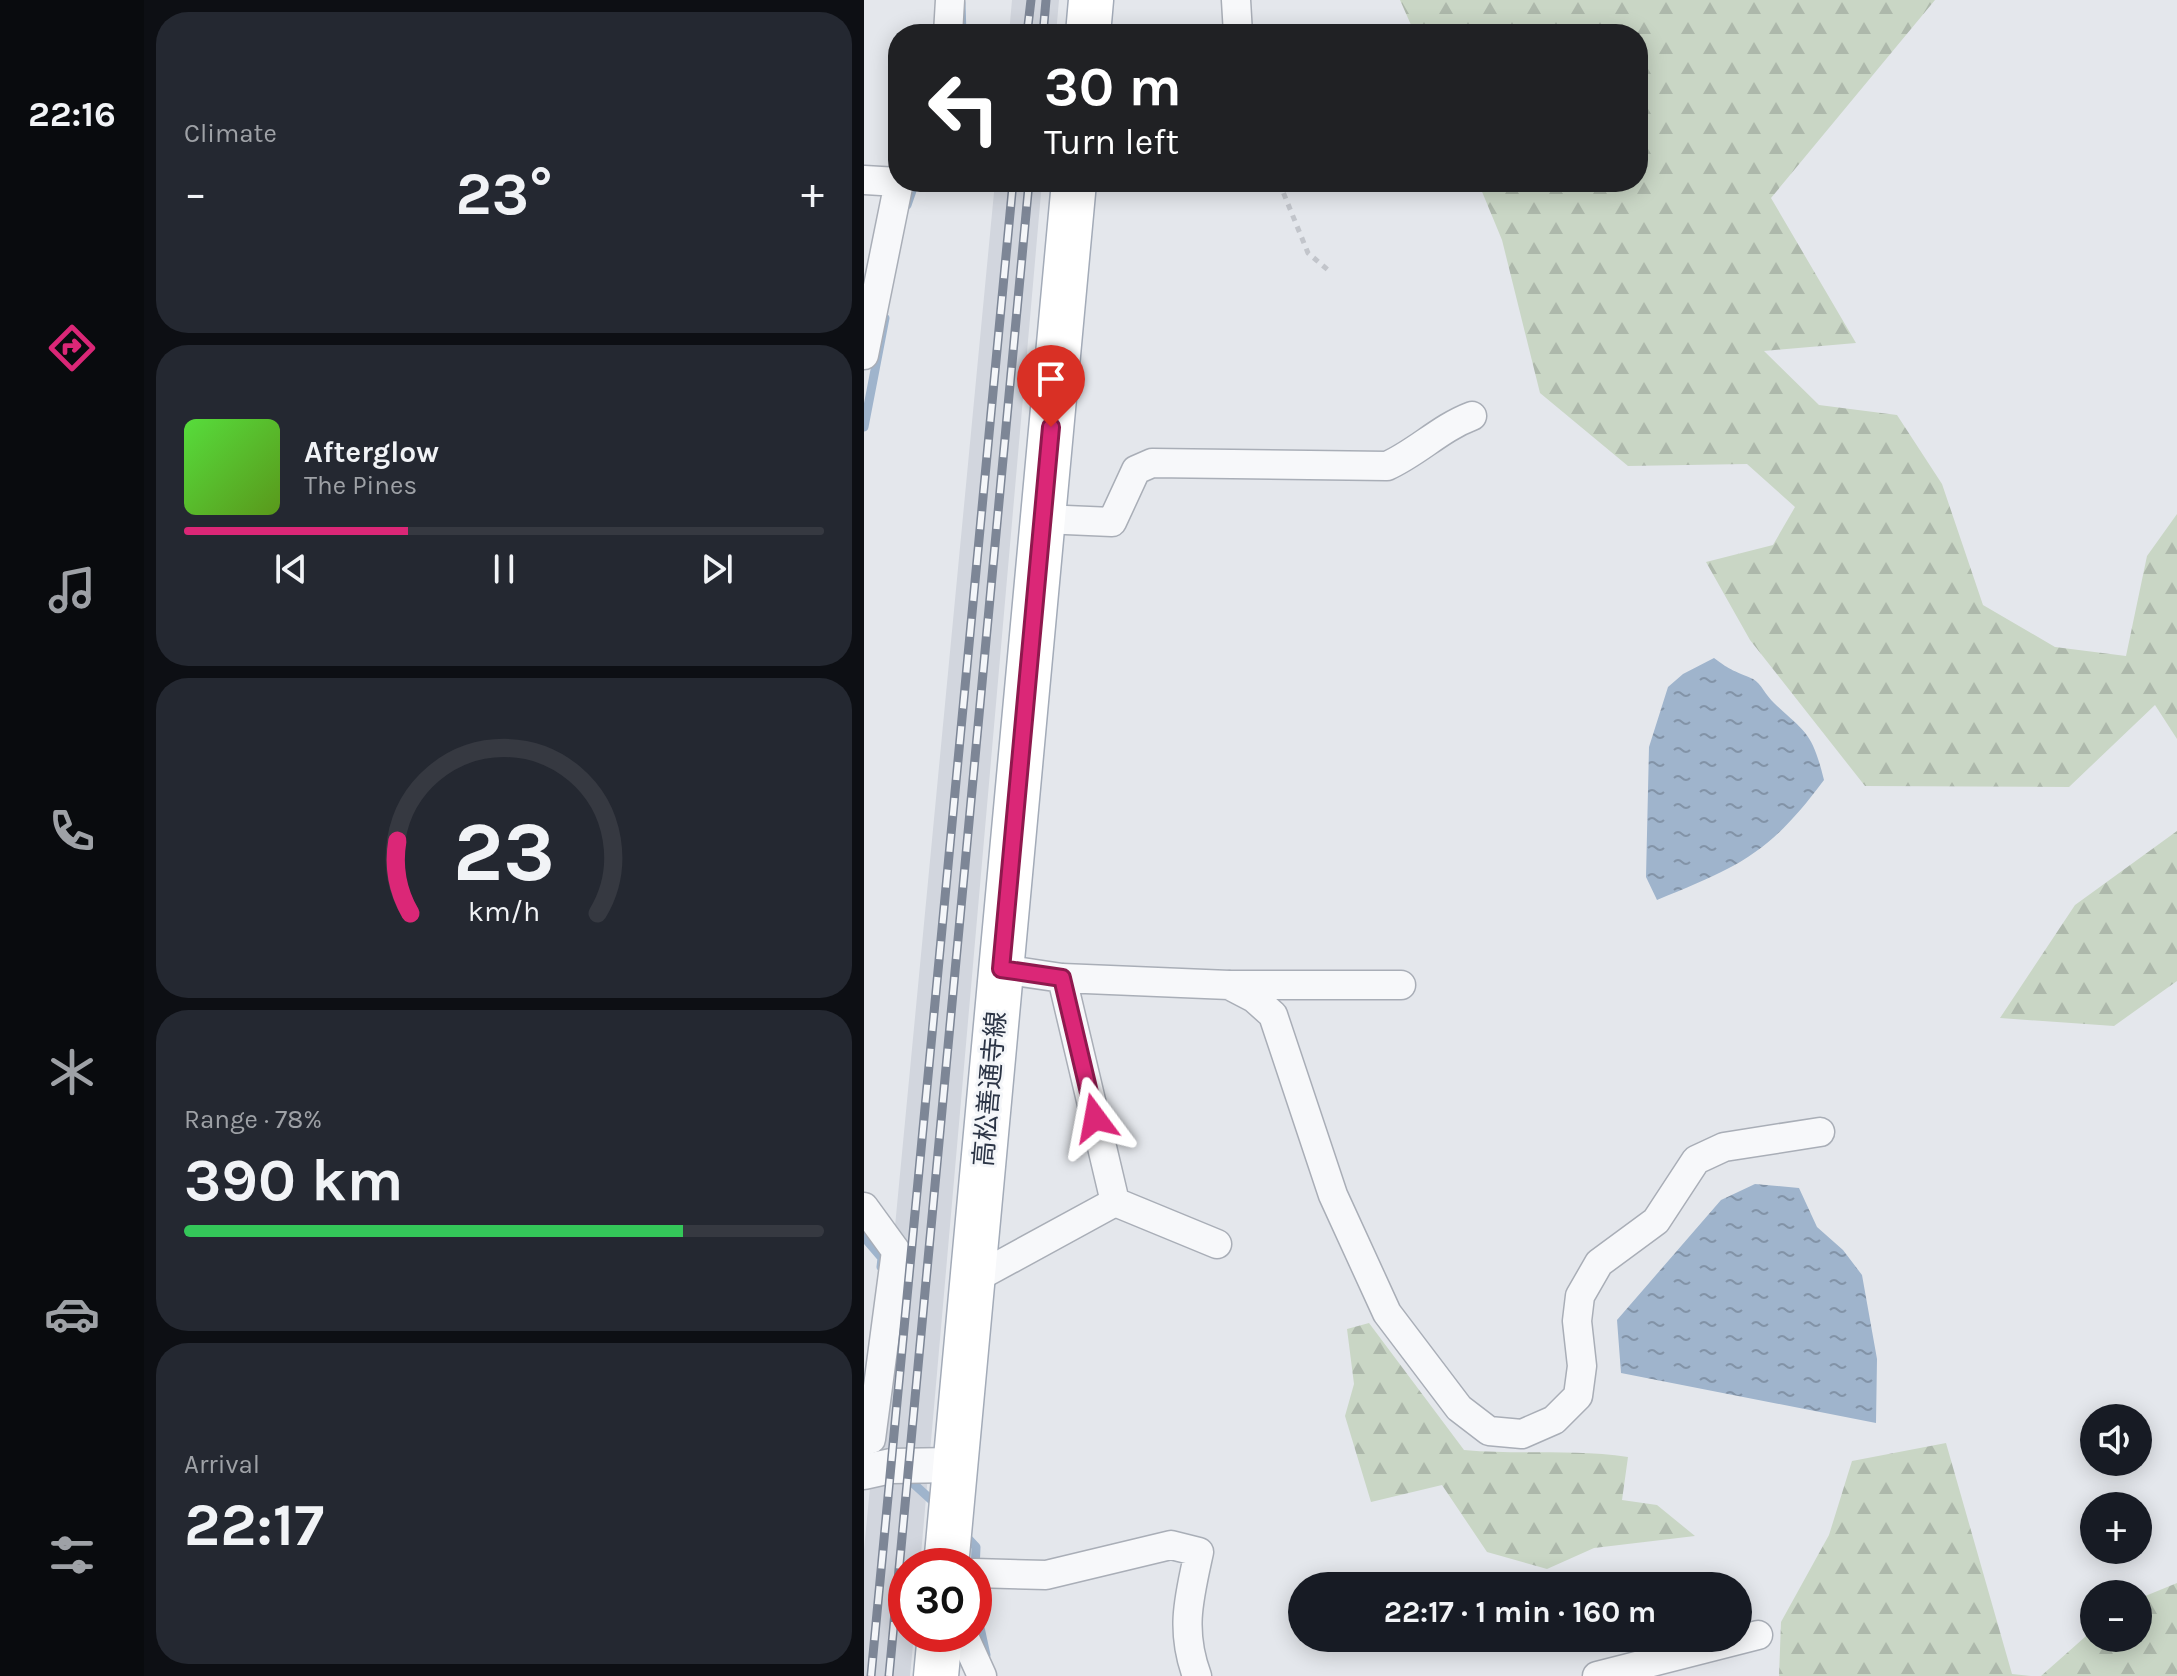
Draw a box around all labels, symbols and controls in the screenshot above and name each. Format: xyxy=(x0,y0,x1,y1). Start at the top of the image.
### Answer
text: 30 m xyxy=(1044,54,1182,119)
icon: left xyxy=(912,56,1016,160)
text: 22:16 xyxy=(28,93,116,135)
text: Climate xyxy=(184,118,277,149)
text: Turn left xyxy=(1044,121,1179,163)
text: 23° xyxy=(456,159,552,229)
text: − xyxy=(184,168,207,219)
text: + xyxy=(801,168,824,219)
icon: directions xyxy=(44,320,100,376)
pin xyxy=(1017,345,1085,427)
icon: arrive xyxy=(1029,357,1073,401)
text: Afterglow xyxy=(304,434,439,470)
text: The Pines xyxy=(304,470,417,501)
icon: previous xyxy=(269,547,313,591)
icon: pause xyxy=(482,547,526,591)
icon: next xyxy=(695,547,739,591)
icon: music xyxy=(44,562,100,618)
icon: phone xyxy=(44,803,100,859)
text: 23 xyxy=(453,804,555,901)
text: km/h xyxy=(468,895,540,928)
street label: 高松善通寺線 xyxy=(968,1010,1012,1168)
icon: climate xyxy=(44,1044,100,1100)
position arrow xyxy=(1053,1076,1137,1160)
text: Range · 78% xyxy=(184,1104,322,1135)
text: 390 km xyxy=(184,1145,403,1215)
icon: car xyxy=(44,1286,100,1342)
map controls xyxy=(2080,1404,2152,1652)
button: sound xyxy=(2080,1404,2152,1476)
text: Arrival xyxy=(184,1449,260,1480)
text: 22:17 xyxy=(184,1490,324,1560)
button: + xyxy=(2080,1492,2152,1564)
icon: filters xyxy=(44,1527,100,1583)
speed limit sign: 30 xyxy=(888,1548,992,1652)
button: − xyxy=(2080,1580,2152,1652)
text: 22:17 · 1 min · 160 m xyxy=(1384,1594,1656,1630)

